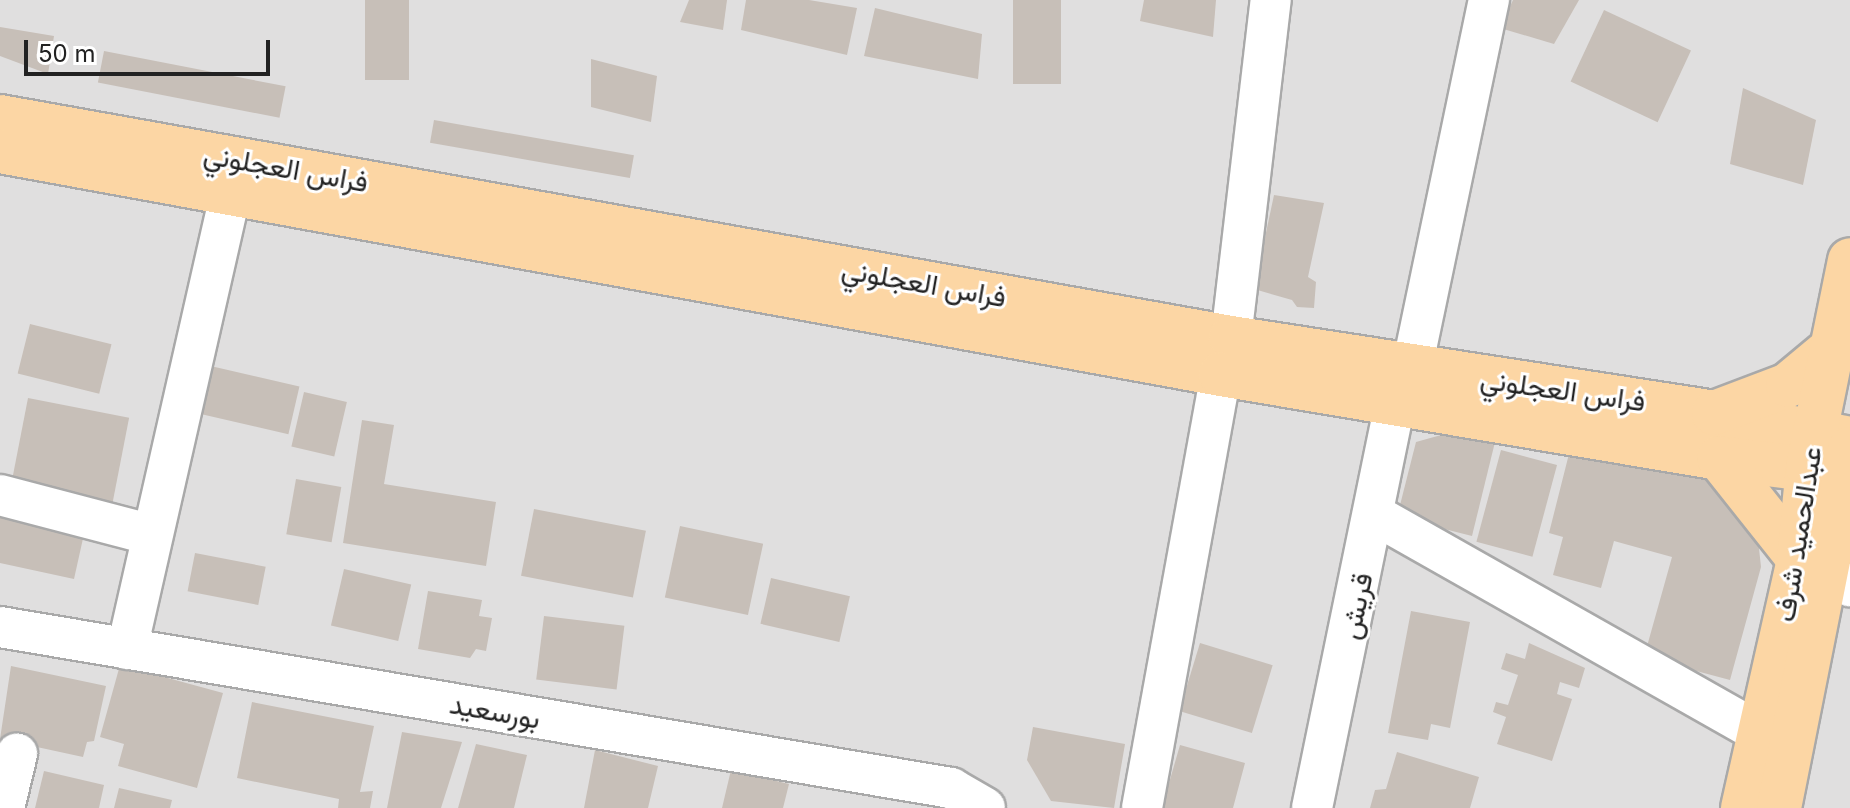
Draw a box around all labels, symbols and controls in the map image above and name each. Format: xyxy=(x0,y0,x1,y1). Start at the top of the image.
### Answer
scale bar xyxy=(28,24,274,74)
text: 50 m xyxy=(38,39,96,68)
street label: فراس العجلوني xyxy=(201,137,371,199)
street label: فراس العجلوني xyxy=(839,252,1009,314)
street label: فراس العجلوني xyxy=(1478,362,1648,418)
street label: عبدالحميد شرف xyxy=(1768,444,1828,624)
street label: قريش xyxy=(1333,570,1379,642)
street label: بورسعيد xyxy=(447,687,543,735)

